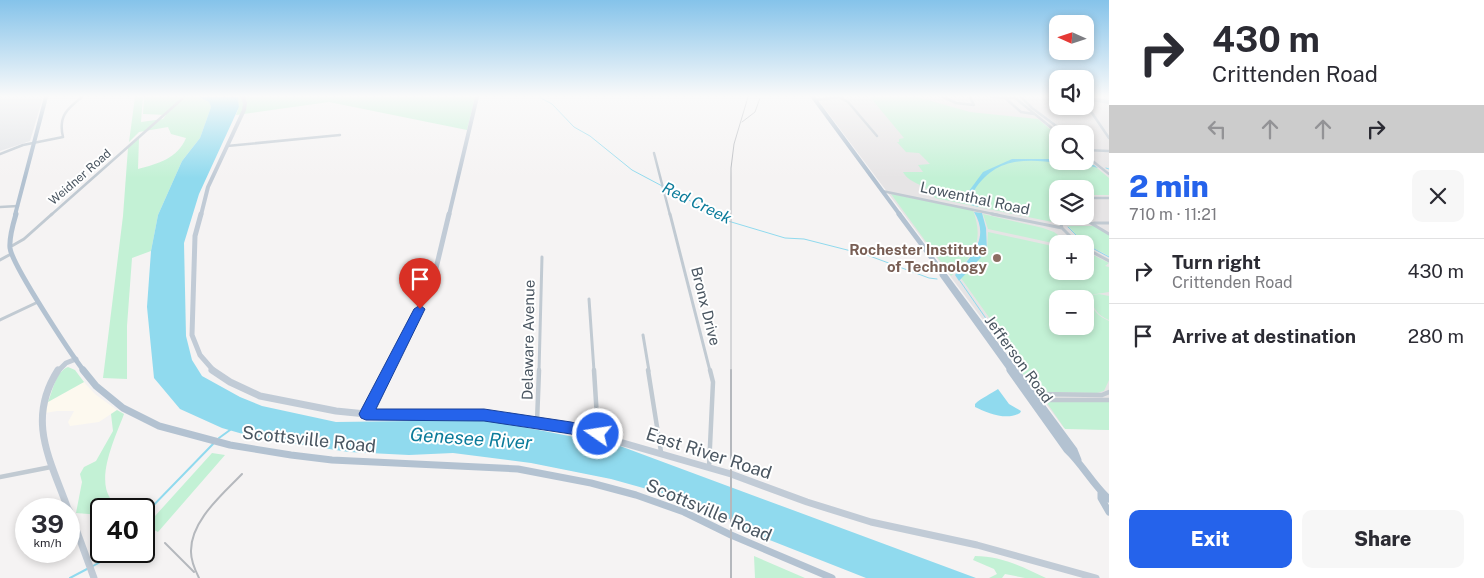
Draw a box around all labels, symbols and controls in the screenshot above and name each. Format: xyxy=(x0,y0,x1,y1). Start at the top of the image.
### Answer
north arrow xyxy=(1049,15,1094,60)
map controls xyxy=(1049,15,1094,335)
text: 430 m xyxy=(1212,19,1320,60)
icon: right xyxy=(1129,20,1194,85)
text: Crittenden Road xyxy=(1212,61,1378,87)
button: sound xyxy=(1049,70,1094,115)
icon: left xyxy=(1203,115,1231,143)
icon: ahead xyxy=(1256,115,1284,143)
icon: ahead xyxy=(1309,115,1337,143)
icon: right xyxy=(1362,115,1390,143)
button: search xyxy=(1049,125,1094,170)
street label: Weidner Road xyxy=(46,146,114,208)
text: 2 min xyxy=(1129,168,1209,204)
button: close xyxy=(1412,170,1464,222)
water label: Red Creek xyxy=(659,178,735,228)
street label: Lowenthal Road xyxy=(919,178,1031,218)
button: layers xyxy=(1049,180,1094,225)
text: 710 m · 11:21 xyxy=(1129,205,1217,224)
button: + xyxy=(1049,235,1094,280)
place label: Rochester Institute of Technology xyxy=(849,241,988,275)
text: Turn right xyxy=(1172,251,1261,273)
marker: Rochester Institute of Technology xyxy=(991,252,1003,264)
icon: right xyxy=(1129,257,1157,285)
pin xyxy=(399,258,441,309)
text: 430 m xyxy=(1408,260,1464,282)
icon: arrive xyxy=(406,265,434,293)
street label: Bronx Drive xyxy=(688,265,724,347)
text: Crittenden Road xyxy=(1172,273,1293,292)
street label: Delaware Avenue xyxy=(518,280,538,400)
button: − xyxy=(1049,290,1094,335)
street label: Jefferson Road xyxy=(982,312,1056,406)
icon: arrive xyxy=(1129,322,1157,350)
text: Arrive at destination xyxy=(1172,325,1356,347)
text: 280 m xyxy=(1408,325,1464,347)
position arrow xyxy=(571,407,623,459)
street label: Scottsville Road xyxy=(241,422,377,456)
water label: Genesee River xyxy=(409,423,534,453)
street label: East River Road xyxy=(644,423,774,483)
street label: Scottsville Road xyxy=(643,474,775,546)
speed limit sign: 40 xyxy=(90,498,155,563)
text: 39 xyxy=(31,509,64,539)
button: Exit xyxy=(1129,510,1292,568)
button: Share xyxy=(1302,510,1464,568)
text: km/h xyxy=(33,536,62,550)

